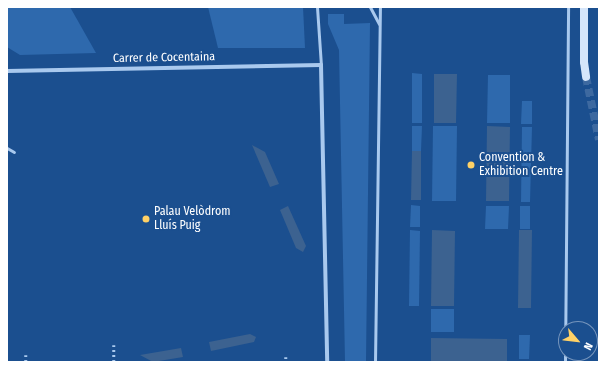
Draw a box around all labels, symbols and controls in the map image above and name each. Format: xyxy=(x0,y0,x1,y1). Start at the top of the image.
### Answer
street label: Carrer de Cocentaina xyxy=(113,50,215,66)
place label: Convention & Exhibition Centre xyxy=(479,151,563,179)
marker: Convention & Exhibition Centre xyxy=(466,160,476,170)
place label: Palau Velòdrom Lluís Puig xyxy=(154,205,230,233)
marker: Palau Velòdrom Lluís Puig xyxy=(141,214,151,224)
north arrow xyxy=(558,321,598,361)
text: N xyxy=(581,340,595,352)

